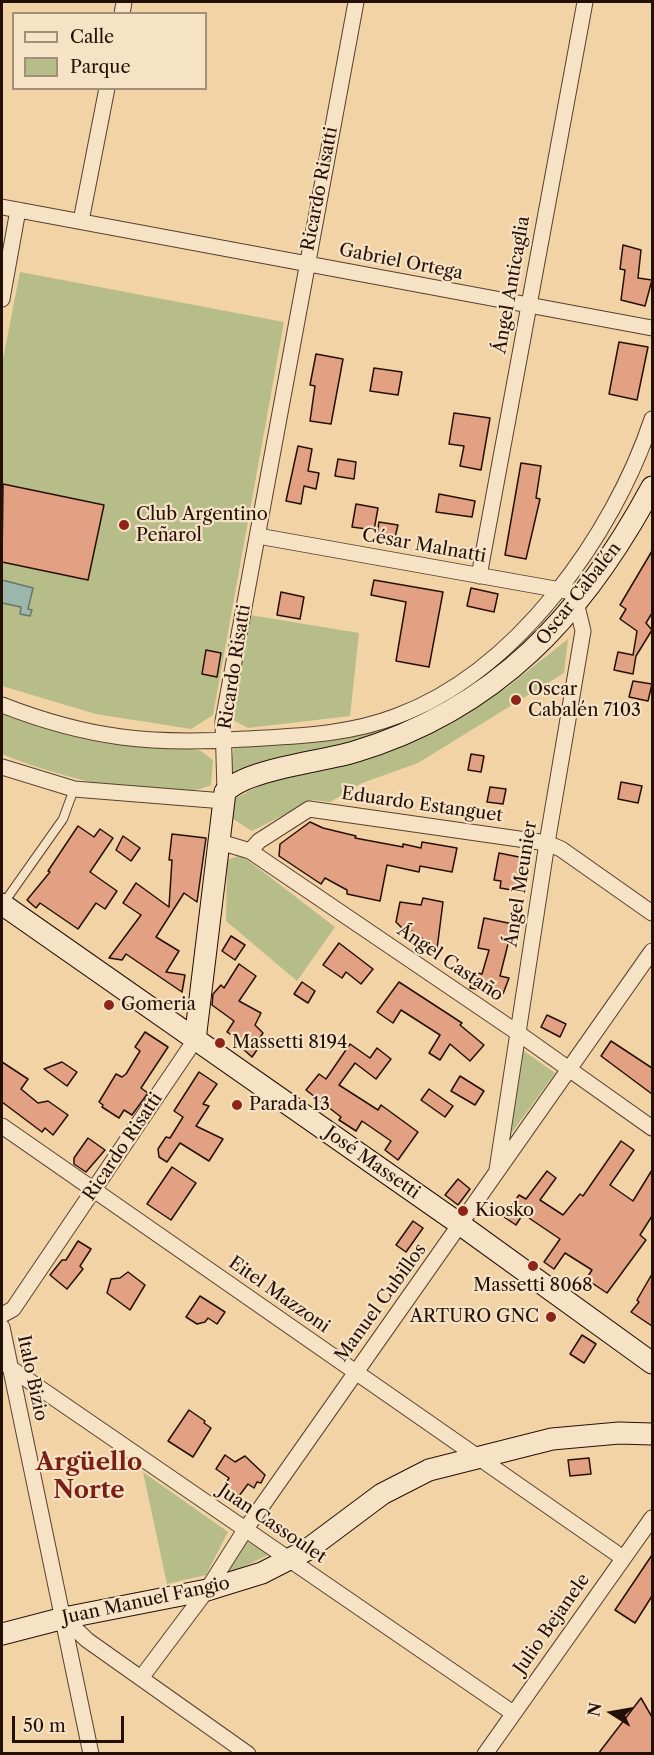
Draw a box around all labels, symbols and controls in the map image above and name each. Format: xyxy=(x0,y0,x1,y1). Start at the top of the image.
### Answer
legend xyxy=(12,12,207,90)
text: Calle xyxy=(70,26,114,48)
text: Parque xyxy=(70,56,131,78)
street label: Ricardo Risatti xyxy=(297,125,343,253)
street label: Ángel Anticaglia xyxy=(489,214,535,356)
street label: Gabriel Ortega xyxy=(337,239,465,285)
place label: Club Argentino Peñarol xyxy=(136,504,268,546)
marker: Club Argentino Peñarol xyxy=(117,518,131,532)
street label: César Malnatti xyxy=(360,524,488,568)
street label: Oscar Cabalén xyxy=(532,538,626,650)
street label: Ricardo Risatti xyxy=(214,603,256,731)
place label: Oscar Cabalén 7103 xyxy=(528,679,641,722)
marker: Oscar Cabalén 7103 xyxy=(509,693,523,707)
street label: Eduardo Estanguet xyxy=(340,783,504,827)
street label: Ángel Meunier xyxy=(500,819,542,949)
street label: Ángel Castaño xyxy=(393,920,507,1006)
place label: Gomeria xyxy=(121,994,196,1016)
marker: Gomeria xyxy=(102,998,116,1012)
place label: Massetti 8194 xyxy=(232,1032,347,1054)
marker: Massetti 8194 xyxy=(213,1036,227,1050)
street label: Ricardo Risatti xyxy=(79,1089,167,1205)
place label: Parada 13 xyxy=(249,1094,330,1116)
marker: Parada 13 xyxy=(230,1098,244,1112)
street label: José Massetti xyxy=(320,1122,424,1204)
place label: Kiosko xyxy=(475,1200,534,1222)
marker: Kiosko xyxy=(456,1204,470,1218)
street label: Manuel Cubillos xyxy=(331,1240,431,1366)
street label: Eitel Mazzoni xyxy=(224,1252,334,1338)
marker: Massetti 8068 xyxy=(526,1259,540,1273)
place label: Massetti 8068 xyxy=(473,1275,593,1297)
place label: ARTURO GNC xyxy=(410,1306,539,1328)
marker: ARTURO GNC xyxy=(544,1310,558,1324)
street label: Italo Bizio xyxy=(12,1333,52,1423)
district label: Argüello Norte xyxy=(36,1449,142,1505)
street label: Juan Cassoulet xyxy=(214,1480,330,1568)
street label: Julio Bejanele xyxy=(509,1569,595,1679)
street label: Juan Manuel Fangio xyxy=(60,1573,232,1629)
north arrow xyxy=(582,1683,642,1743)
text: N xyxy=(583,1701,605,1718)
scale bar xyxy=(15,1704,128,1742)
text: 50 m xyxy=(23,1715,66,1737)

